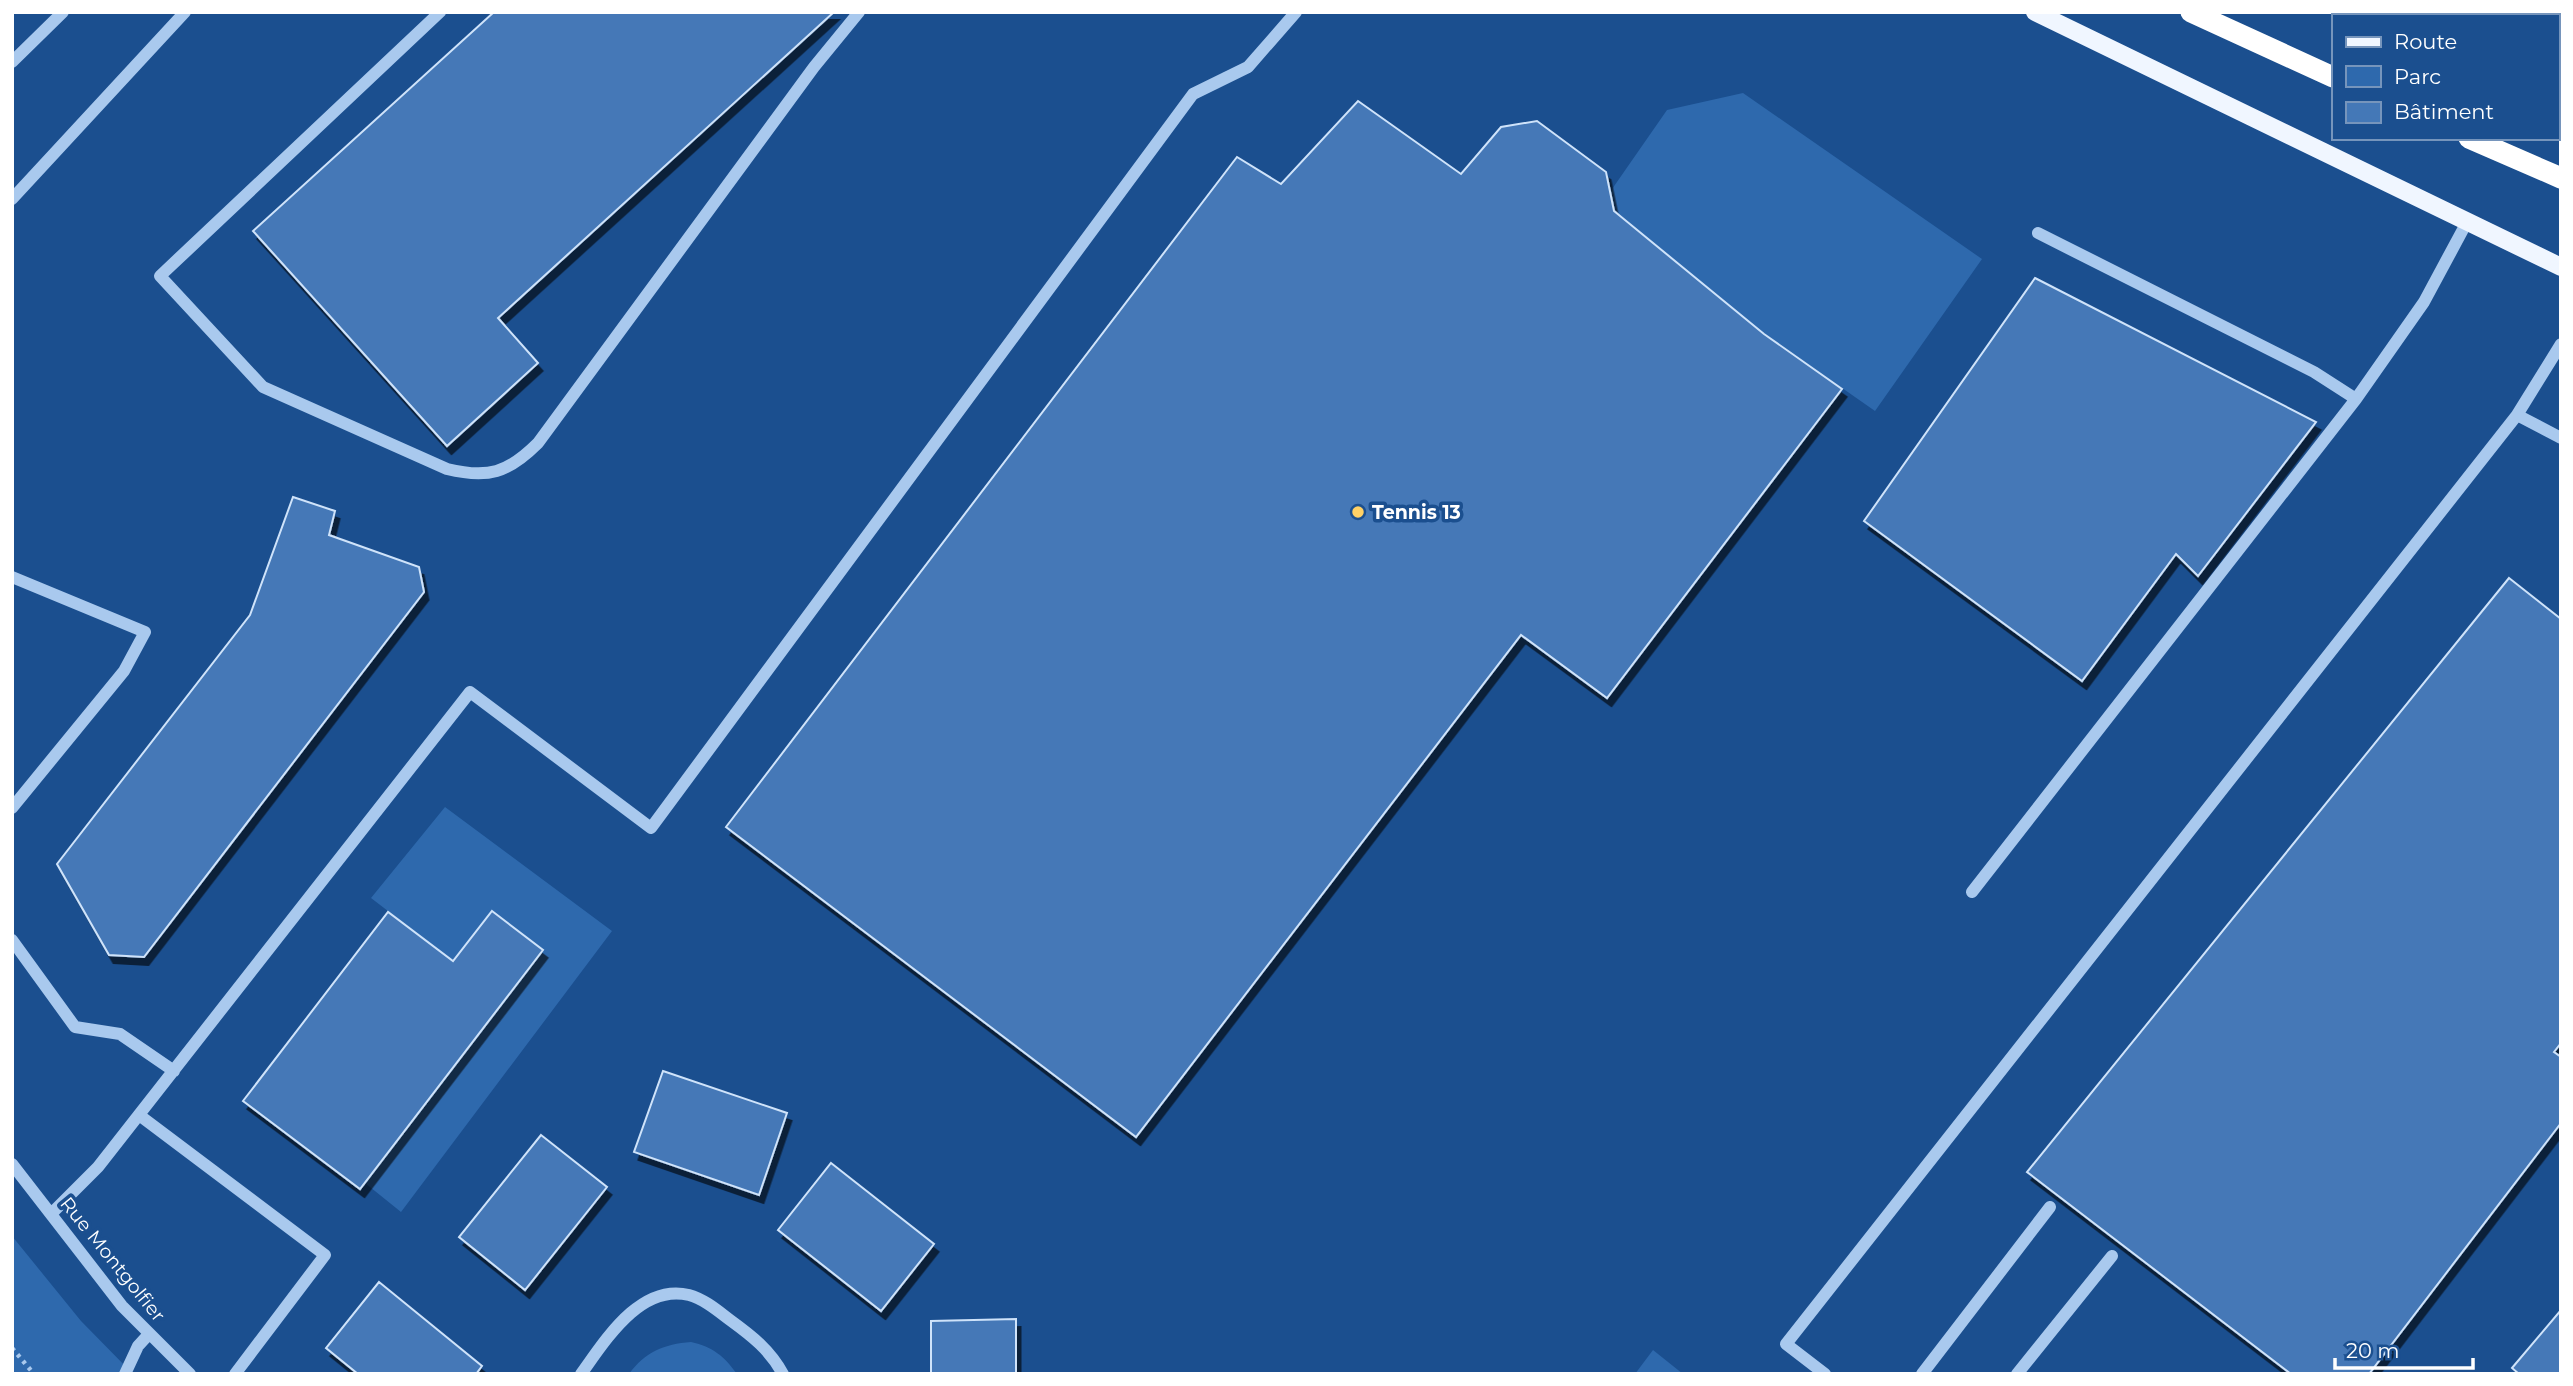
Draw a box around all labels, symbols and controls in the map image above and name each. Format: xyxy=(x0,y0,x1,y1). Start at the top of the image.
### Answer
legend xyxy=(2332,14,2559,140)
text: Route xyxy=(2394,29,2457,54)
text: Parc xyxy=(2394,64,2441,89)
text: Bâtiment xyxy=(2394,99,2494,124)
place label: Tennis 13 xyxy=(1372,501,1461,524)
marker: Tennis 13 xyxy=(1350,504,1366,520)
street label: Rue Montgolfier xyxy=(55,1192,170,1326)
scale bar xyxy=(2335,1326,2473,1370)
text: 20 m xyxy=(2346,1338,2400,1363)

